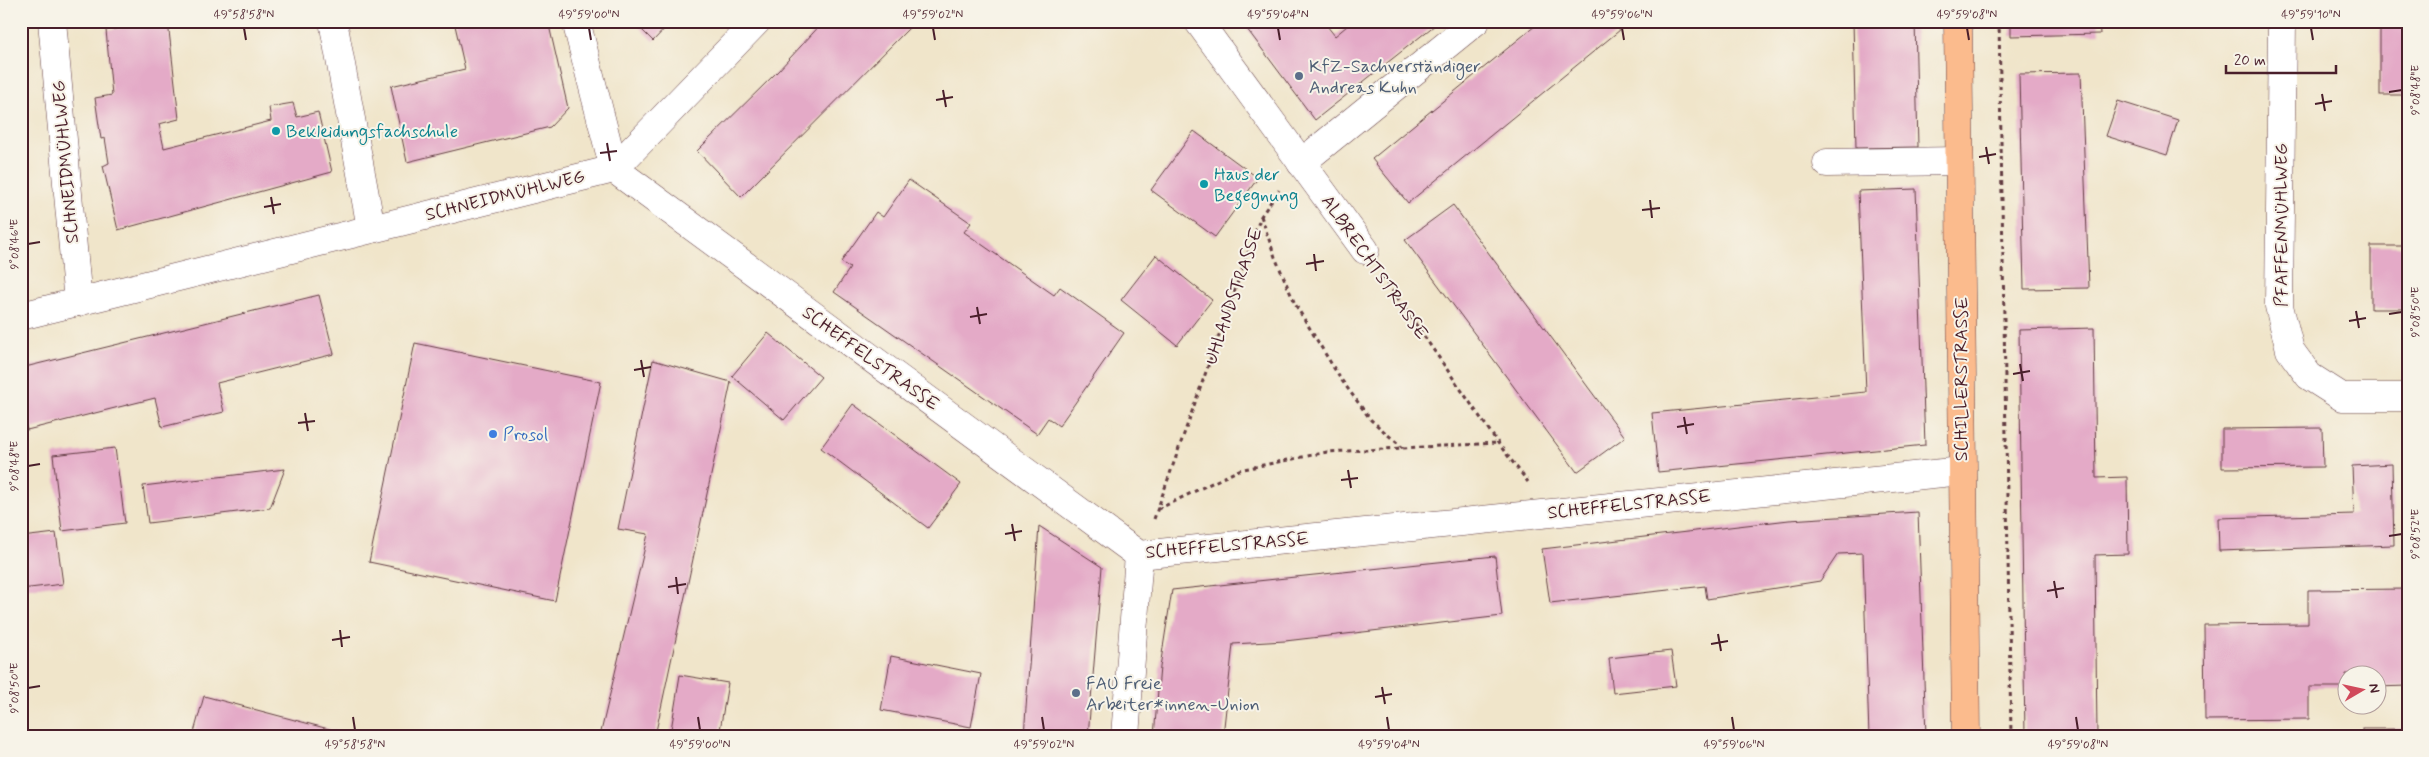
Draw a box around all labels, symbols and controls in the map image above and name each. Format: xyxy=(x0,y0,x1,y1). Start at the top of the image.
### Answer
text: 49°58'58"N xyxy=(214,7,274,23)
text: 49°59'00"N xyxy=(558,7,620,23)
text: 49°59'02"N xyxy=(903,7,963,23)
text: 49°59'04"N xyxy=(1247,7,1309,23)
text: 49°59'06"N xyxy=(1592,7,1652,23)
text: 49°59'08"N xyxy=(1937,7,1997,23)
text: 49°59'10"N xyxy=(2281,7,2341,23)
scale bar xyxy=(2226,42,2336,74)
text: 20 m xyxy=(2234,51,2266,71)
place label: KfZ-Sachverständiger Andreas Kuhn xyxy=(1309,55,1481,100)
text: 9°08'48"E xyxy=(2408,65,2424,115)
marker: KfZ-Sachverständiger Andreas Kuhn xyxy=(1293,70,1305,82)
street label: SCHNEIDMÜHLWEG xyxy=(47,79,85,244)
place label: Bekleidungsfachschule xyxy=(286,120,458,145)
marker: Bekleidungsfachschule xyxy=(270,125,282,137)
street label: PFAFFENMÜHLWEG xyxy=(2270,143,2294,307)
place label: Haus der Begegnung xyxy=(1214,163,1298,210)
street label: SCHNEIDMÜHLWEG xyxy=(423,165,588,227)
marker: Haus der Begegnung xyxy=(1198,178,1210,190)
street label: ALBRECHTSTRASSE xyxy=(1315,190,1433,345)
text: 9°08'46"E xyxy=(7,219,23,269)
street label: UHLANDSTRASSE xyxy=(1199,224,1269,368)
text: 9°08'50"E xyxy=(2408,286,2424,338)
street label: SCHILLERSTRASSE xyxy=(1950,296,1974,461)
street label: SCHEFFELSTRASSE xyxy=(797,301,944,417)
place label: Prosol xyxy=(503,423,548,447)
marker: Prosol xyxy=(487,428,499,440)
text: 9°08'48"E xyxy=(7,441,23,491)
street label: SCHEFFELSTRASSE xyxy=(1546,484,1712,525)
text: 9°08'52"E xyxy=(2408,509,2424,559)
street label: SCHEFFELSTRASSE xyxy=(1144,527,1310,565)
text: 9°08'50"E xyxy=(7,662,23,714)
north arrow xyxy=(2336,664,2386,714)
place label: FAU Freie Arbeiter*innen-Union xyxy=(1086,672,1260,717)
text: N xyxy=(2364,682,2383,694)
marker: FAU Freie Arbeiter*innen-Union xyxy=(1070,687,1082,699)
text: 49°58'58"N xyxy=(325,737,385,753)
text: 49°59'00"N xyxy=(669,737,731,753)
text: 49°59'02"N xyxy=(1014,737,1074,753)
text: 49°59'04"N xyxy=(1358,737,1420,753)
text: 49°59'06"N xyxy=(1704,737,1764,753)
text: 49°59'08"N xyxy=(2048,737,2108,753)

